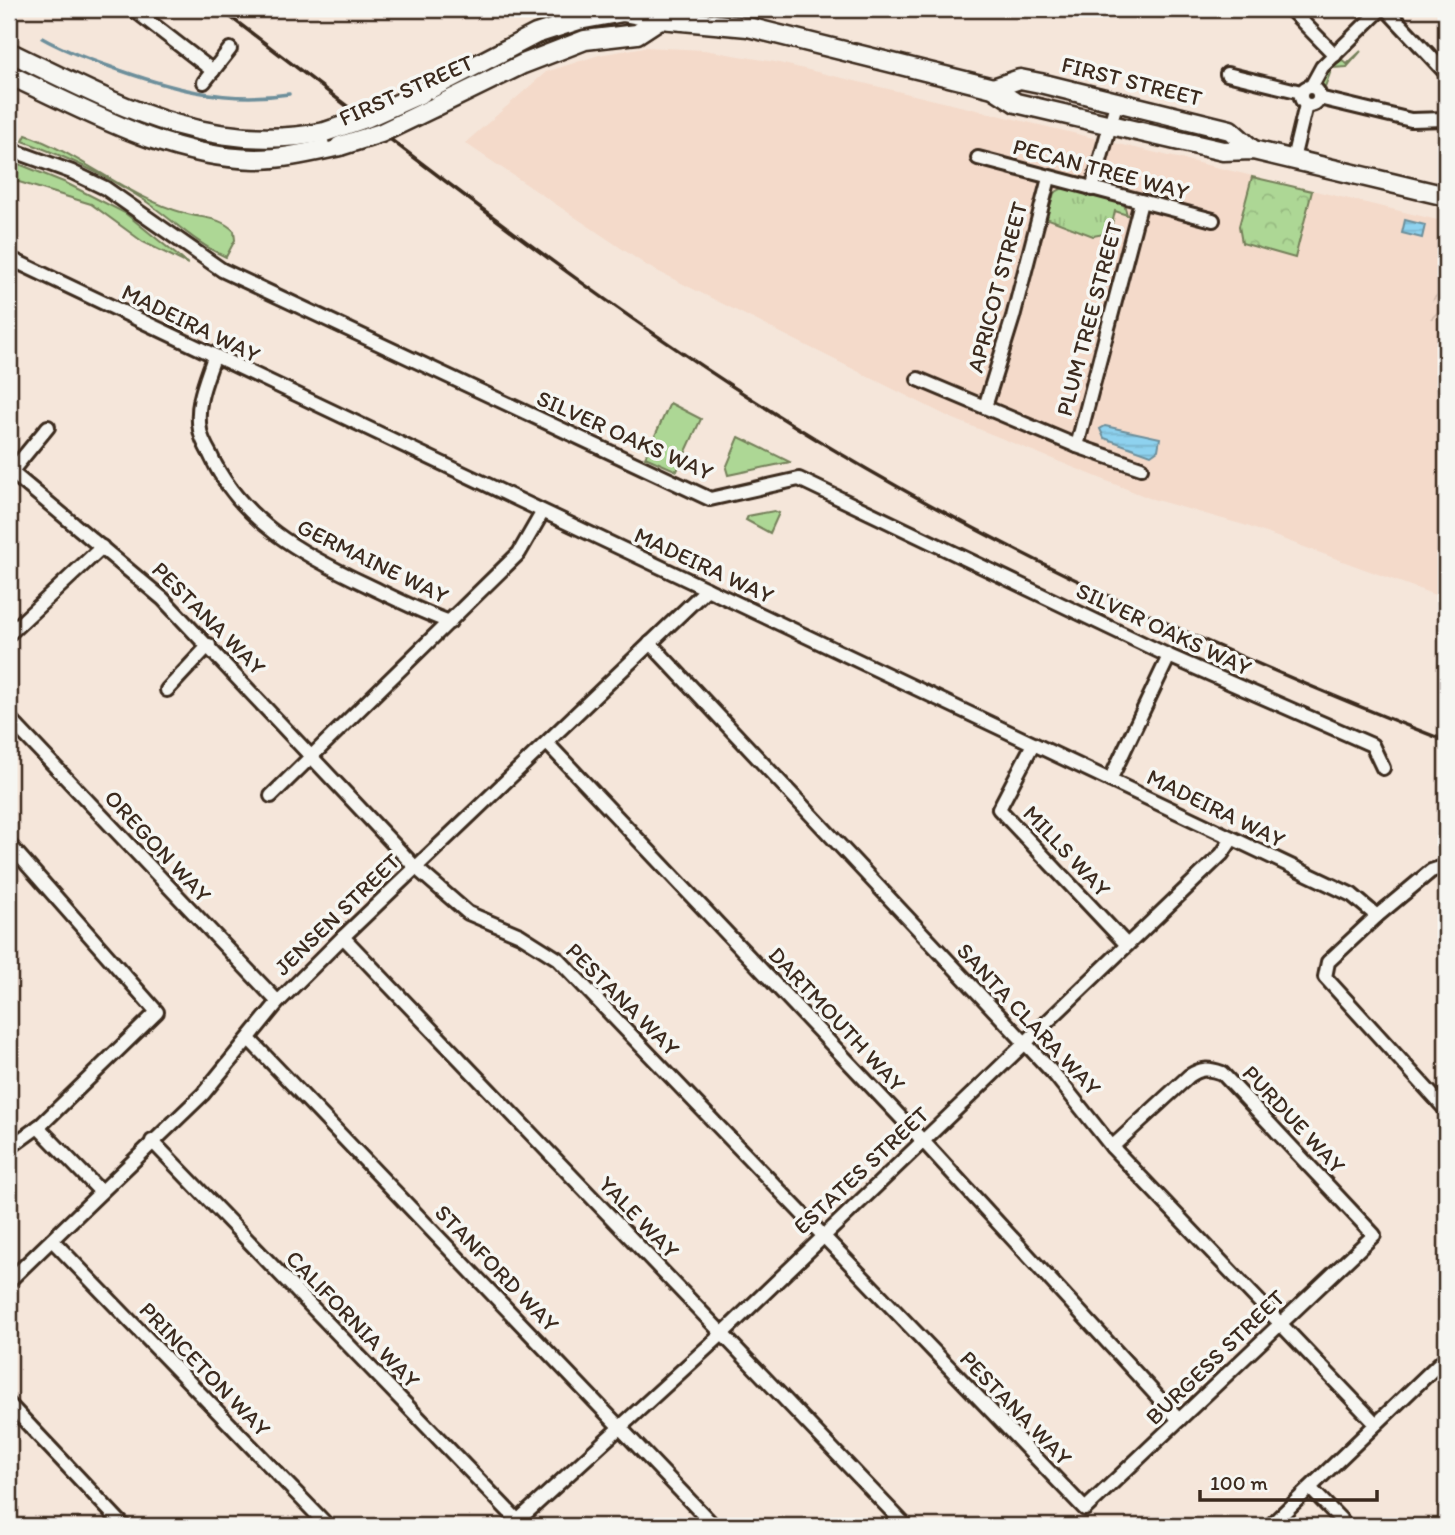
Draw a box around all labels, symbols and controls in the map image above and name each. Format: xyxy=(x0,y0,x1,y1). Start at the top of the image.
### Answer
street label: FIRST STREET xyxy=(335,48,477,132)
street label: FIRST STREET xyxy=(1059,50,1205,112)
street label: PECAN TREE WAY xyxy=(1010,132,1192,206)
street label: APRICOT STREET xyxy=(961,198,1033,376)
street label: PLUM TREE STREET xyxy=(1050,219,1128,419)
street label: MADEIRA WAY xyxy=(117,277,265,369)
street label: SILVER OAKS WAY xyxy=(533,384,717,486)
street label: GERMAINE WAY xyxy=(293,512,453,610)
street label: MADEIRA WAY xyxy=(630,521,778,609)
street label: PESTANA WAY xyxy=(146,555,272,681)
street label: SILVER OAKS WAY xyxy=(1072,576,1256,682)
street label: MADEIRA WAY xyxy=(1142,762,1290,854)
street label: OREGON WAY xyxy=(99,784,217,908)
street label: MILLS WAY xyxy=(1017,799,1117,903)
street label: JENSEN STREET xyxy=(268,847,406,981)
street label: PESTANA WAY xyxy=(560,936,686,1062)
street label: SANTA CLARA WAY xyxy=(951,937,1107,1101)
street label: DARTMOUTH WAY xyxy=(763,941,911,1097)
street label: PURDUE WAY xyxy=(1237,1059,1351,1179)
street label: ESTATES STREET xyxy=(787,1100,935,1240)
street label: YALE WAY xyxy=(593,1170,685,1264)
street label: STANFORD WAY xyxy=(429,1198,565,1338)
street label: CALIFORNIA WAY xyxy=(280,1244,426,1394)
street label: BURGESS STREET xyxy=(1140,1283,1291,1431)
street label: PRINCETON WAY xyxy=(134,1296,276,1442)
street label: PESTANA WAY xyxy=(954,1345,1078,1471)
scale bar xyxy=(1200,1458,1376,1502)
text: 100 m xyxy=(1210,1470,1268,1495)

